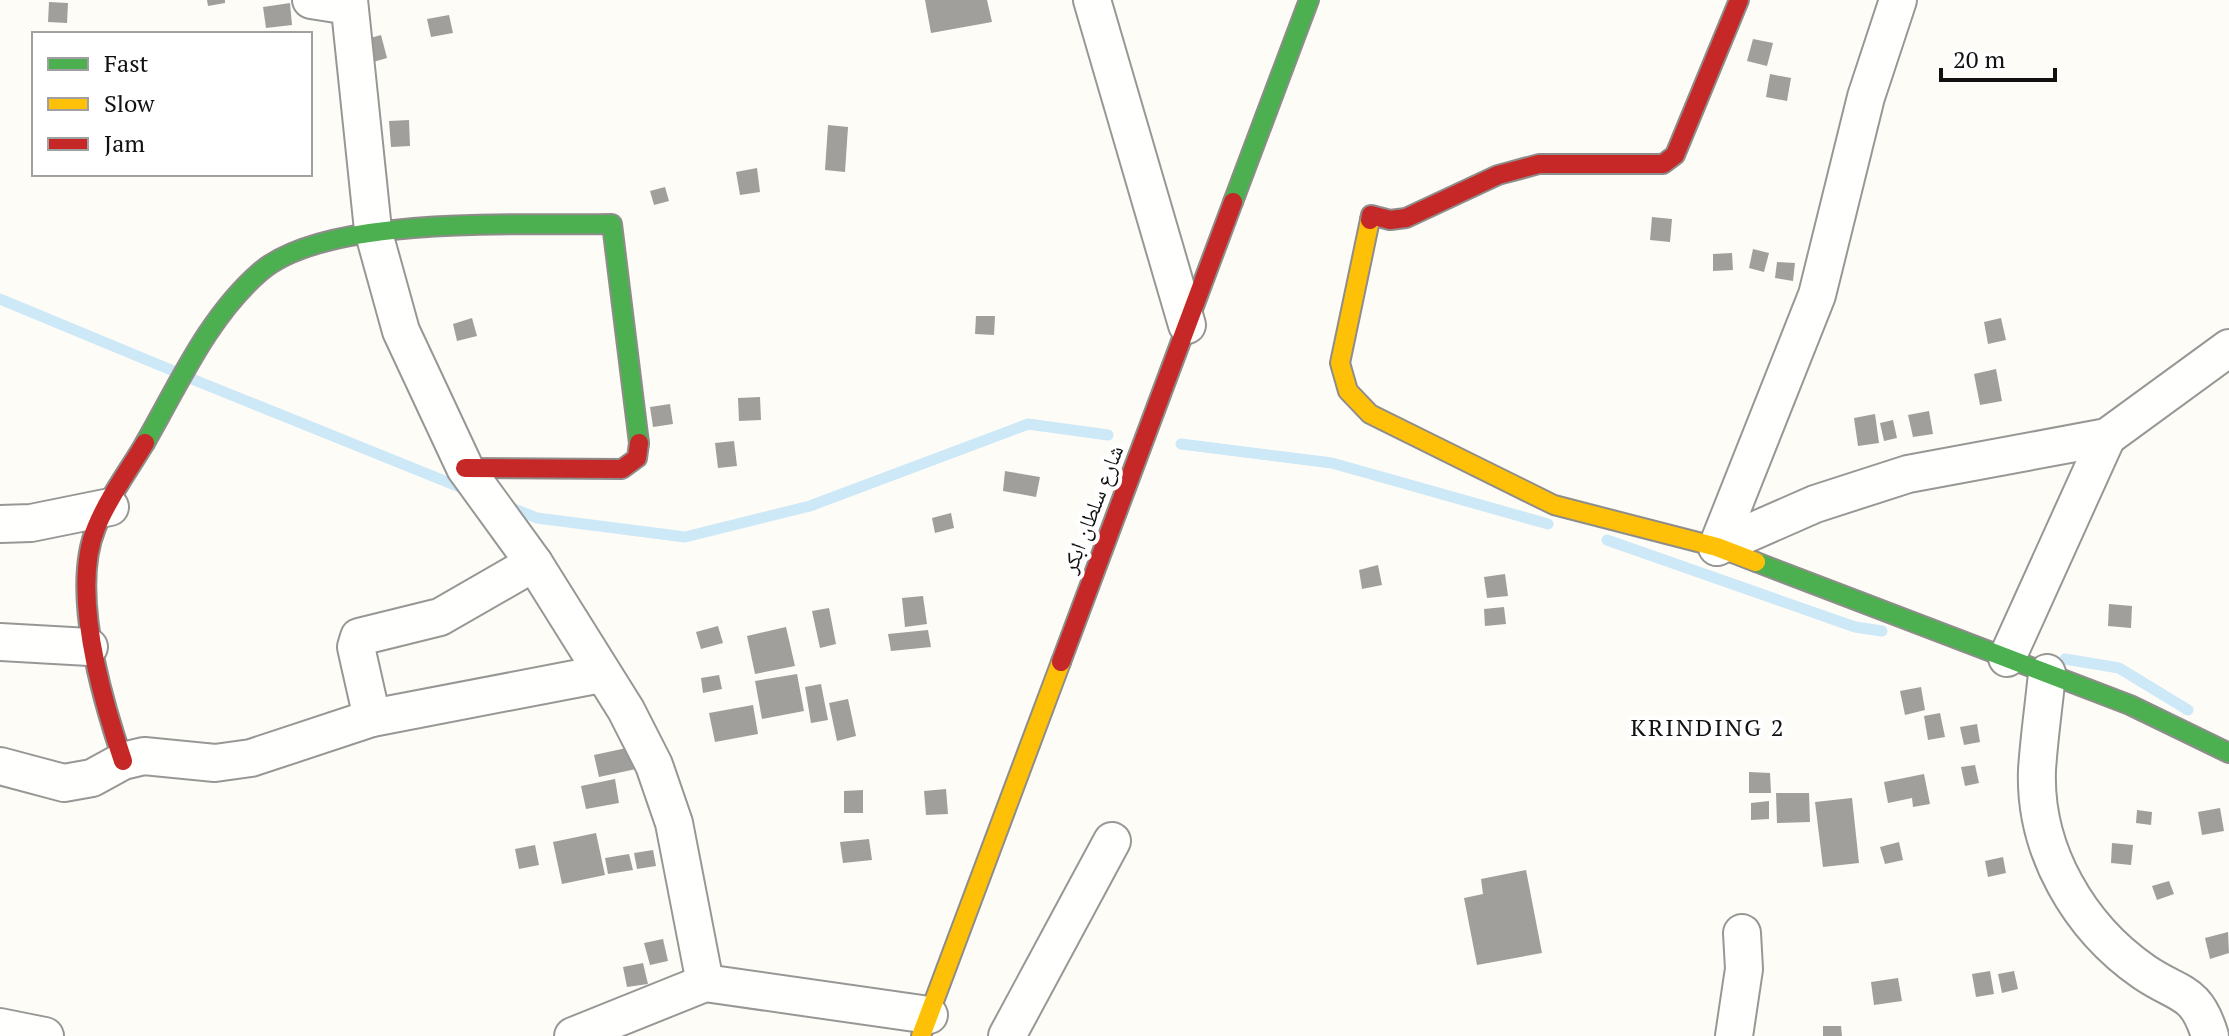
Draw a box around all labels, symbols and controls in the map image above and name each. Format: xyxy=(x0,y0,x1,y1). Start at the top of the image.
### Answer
legend xyxy=(32,32,312,176)
scale bar xyxy=(1941,32,2055,82)
text: 20 m xyxy=(1953,43,2005,75)
text: Fast xyxy=(104,47,149,79)
text: Slow xyxy=(104,87,155,119)
text: Jam xyxy=(104,127,145,159)
street label: شارع سلطان ابكر xyxy=(1053,441,1129,578)
district label: KRINDING 2 xyxy=(1631,711,1785,743)

